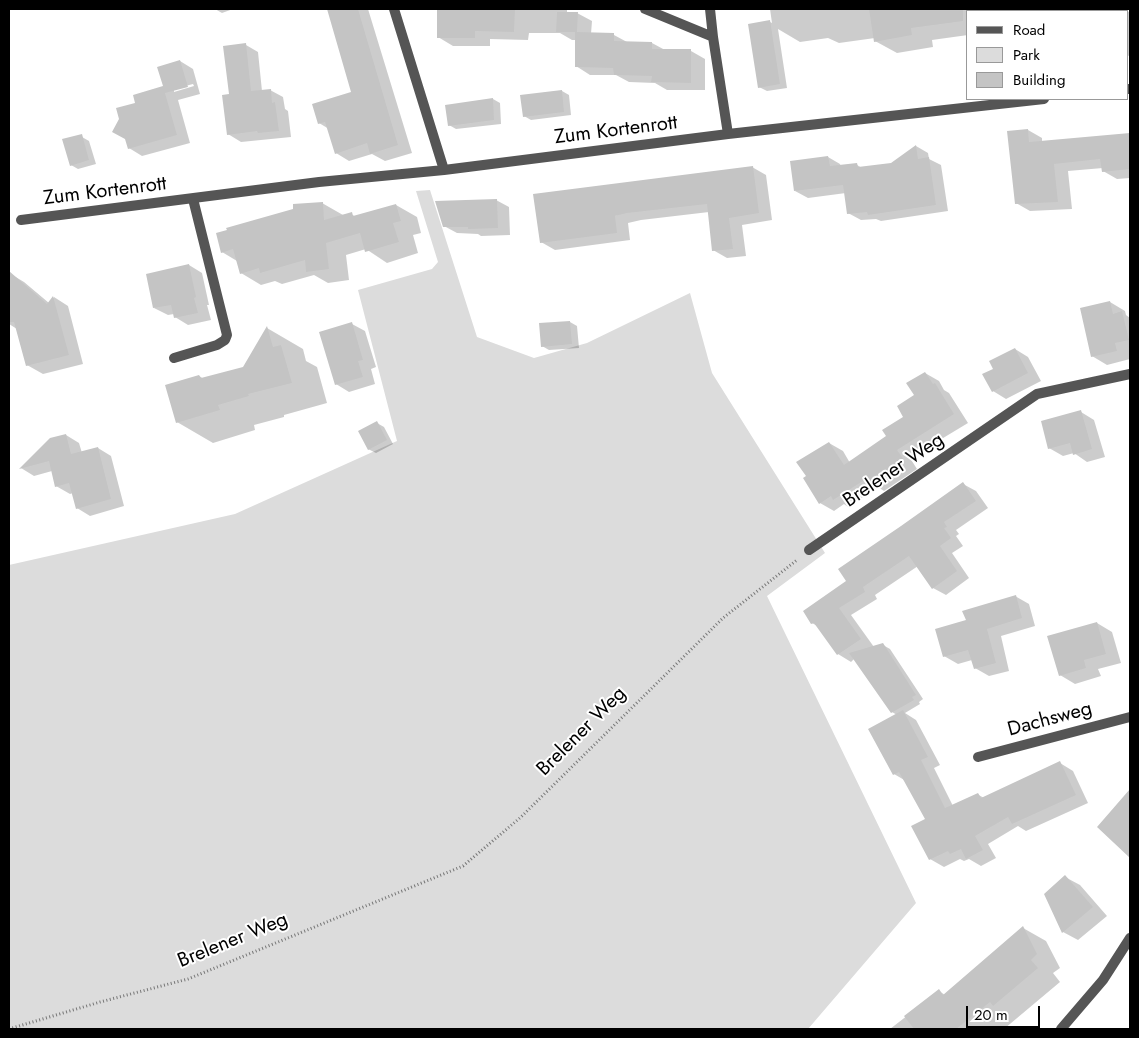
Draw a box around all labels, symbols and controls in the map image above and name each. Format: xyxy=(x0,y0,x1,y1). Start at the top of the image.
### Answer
legend xyxy=(966,10,1129,100)
text: Road xyxy=(1013,19,1045,41)
text: Park xyxy=(1013,44,1040,66)
text: Building xyxy=(1013,69,1065,91)
street label: Zum Kortenrott xyxy=(553,112,679,150)
street label: Zum Kortenrott xyxy=(42,173,168,211)
street label: Brelener Weg xyxy=(839,428,949,514)
street label: Brelener Weg xyxy=(532,682,632,782)
street label: Dachsweg xyxy=(1005,697,1095,743)
street label: Brelener Weg xyxy=(175,908,291,974)
scale bar xyxy=(969,996,1043,1028)
text: 20 m xyxy=(974,1004,1008,1026)

